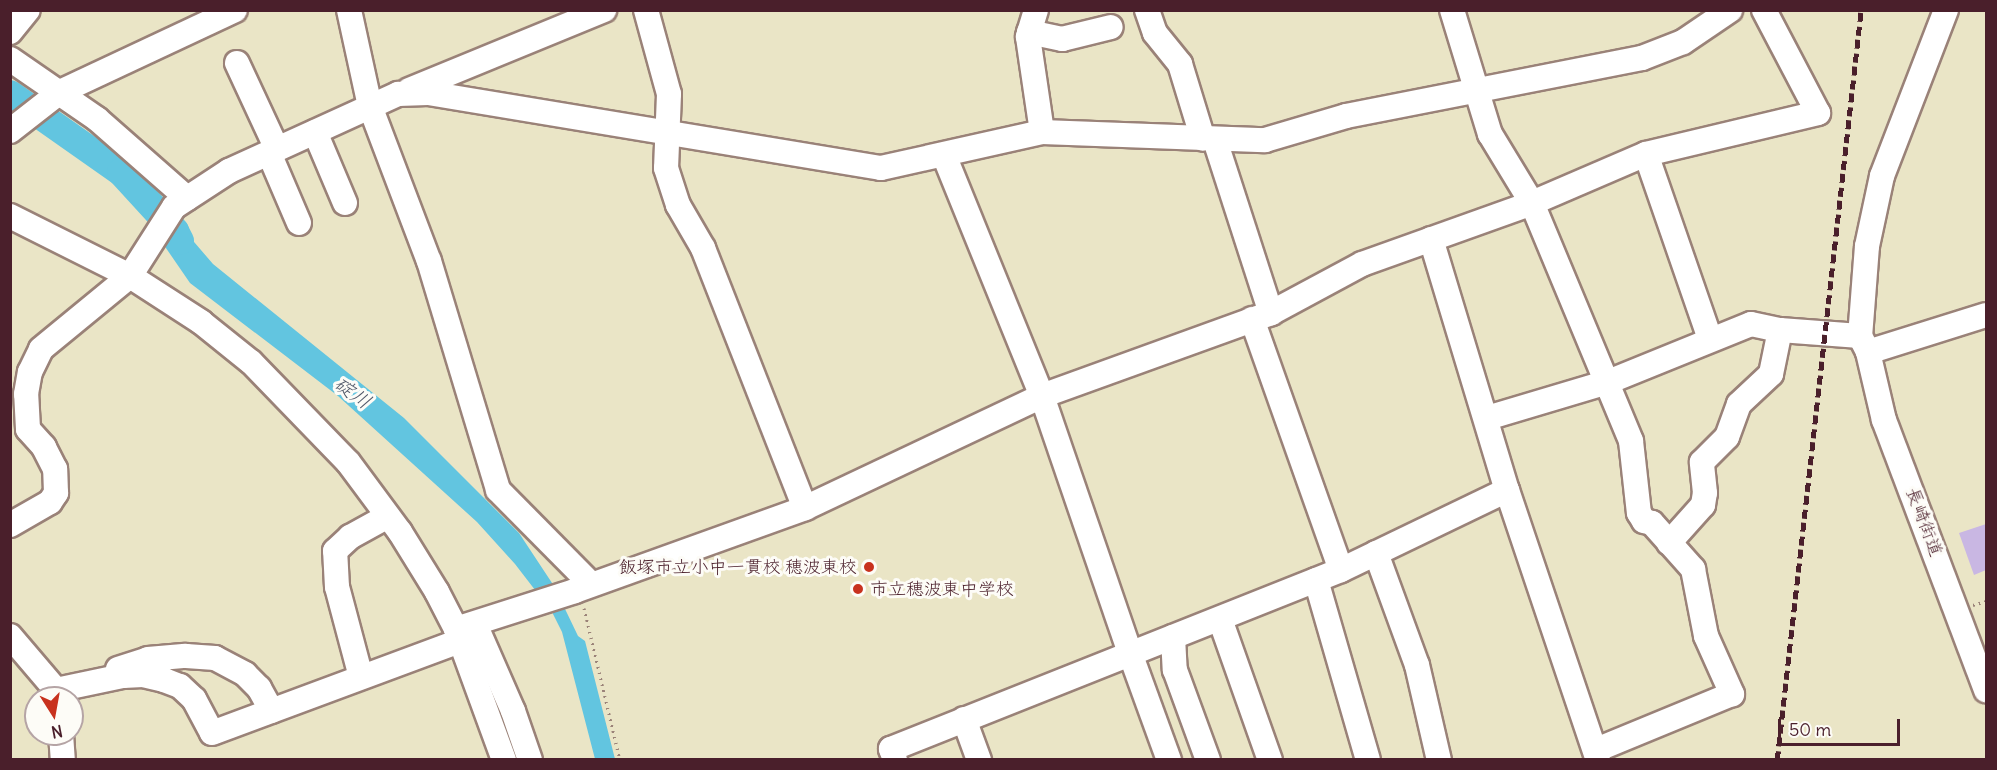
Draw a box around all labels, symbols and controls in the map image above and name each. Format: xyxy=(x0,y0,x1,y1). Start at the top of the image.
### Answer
water label: 碇川 xyxy=(330,371,376,413)
street label: 長崎街道 xyxy=(1901,485,1947,559)
place label: 飯塚市立小中一貫校 穂波東校 xyxy=(619,556,857,578)
marker: 飯塚市立小中一貫校 穂波東校 xyxy=(862,560,876,574)
place label: 市立穂波東中学校 xyxy=(870,578,1014,600)
marker: 市立穂波東中学校 xyxy=(851,582,865,596)
north arrow xyxy=(24,686,84,746)
scale bar xyxy=(1781,707,1902,745)
text: 50 m xyxy=(1789,718,1831,741)
text: N xyxy=(50,721,64,743)

